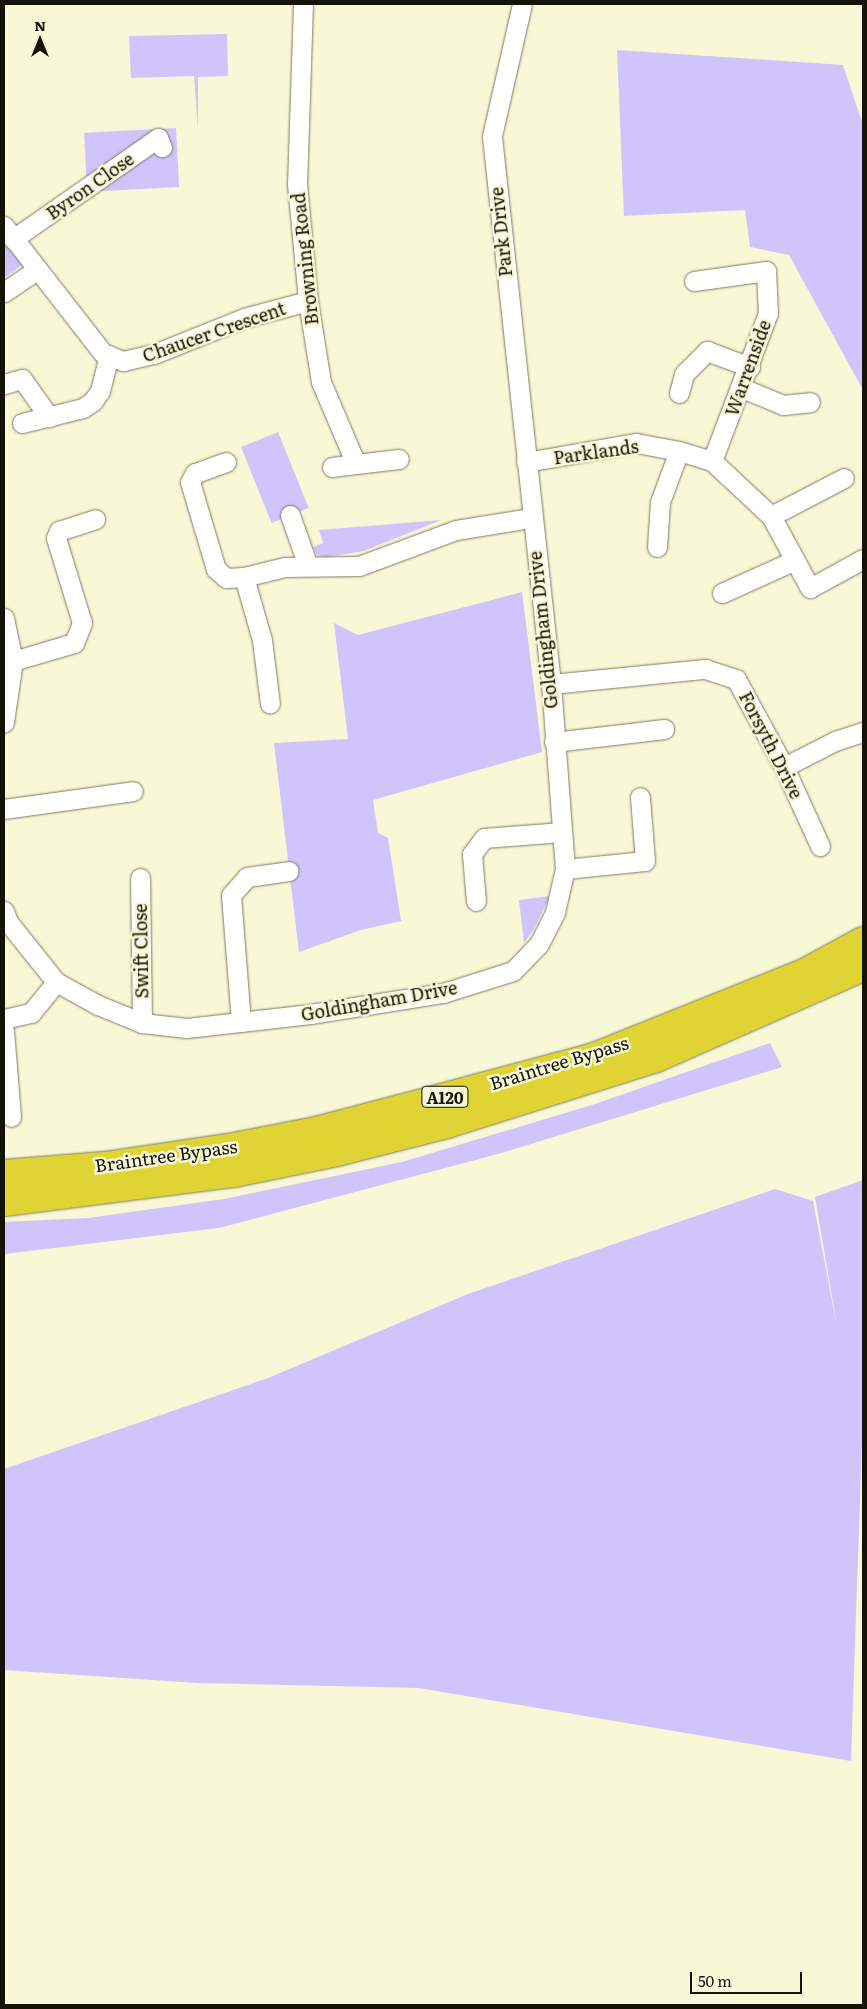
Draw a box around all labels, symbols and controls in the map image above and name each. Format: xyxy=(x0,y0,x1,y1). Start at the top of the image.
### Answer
north arrow xyxy=(15,15,65,65)
text: N xyxy=(34,15,46,35)
street label: Byron Close xyxy=(42,148,138,224)
street label: Park Drive xyxy=(486,186,516,278)
street label: Browning Road xyxy=(287,192,323,326)
street label: Chaucer Crescent xyxy=(140,297,288,367)
street label: Warrenside xyxy=(721,317,775,419)
street label: Parklands xyxy=(552,435,640,469)
street label: Goldingham Drive xyxy=(524,550,562,710)
street label: Forsyth Drive xyxy=(735,688,807,802)
street label: Swift Close xyxy=(129,903,153,999)
street label: Goldingham Drive xyxy=(299,977,459,1025)
street label: Braintree Bypass xyxy=(487,1032,631,1094)
road number: A120 xyxy=(421,1084,469,1110)
street label: Braintree Bypass xyxy=(93,1135,239,1177)
scale bar xyxy=(692,1962,804,1994)
text: 50 m xyxy=(698,1969,732,1992)

